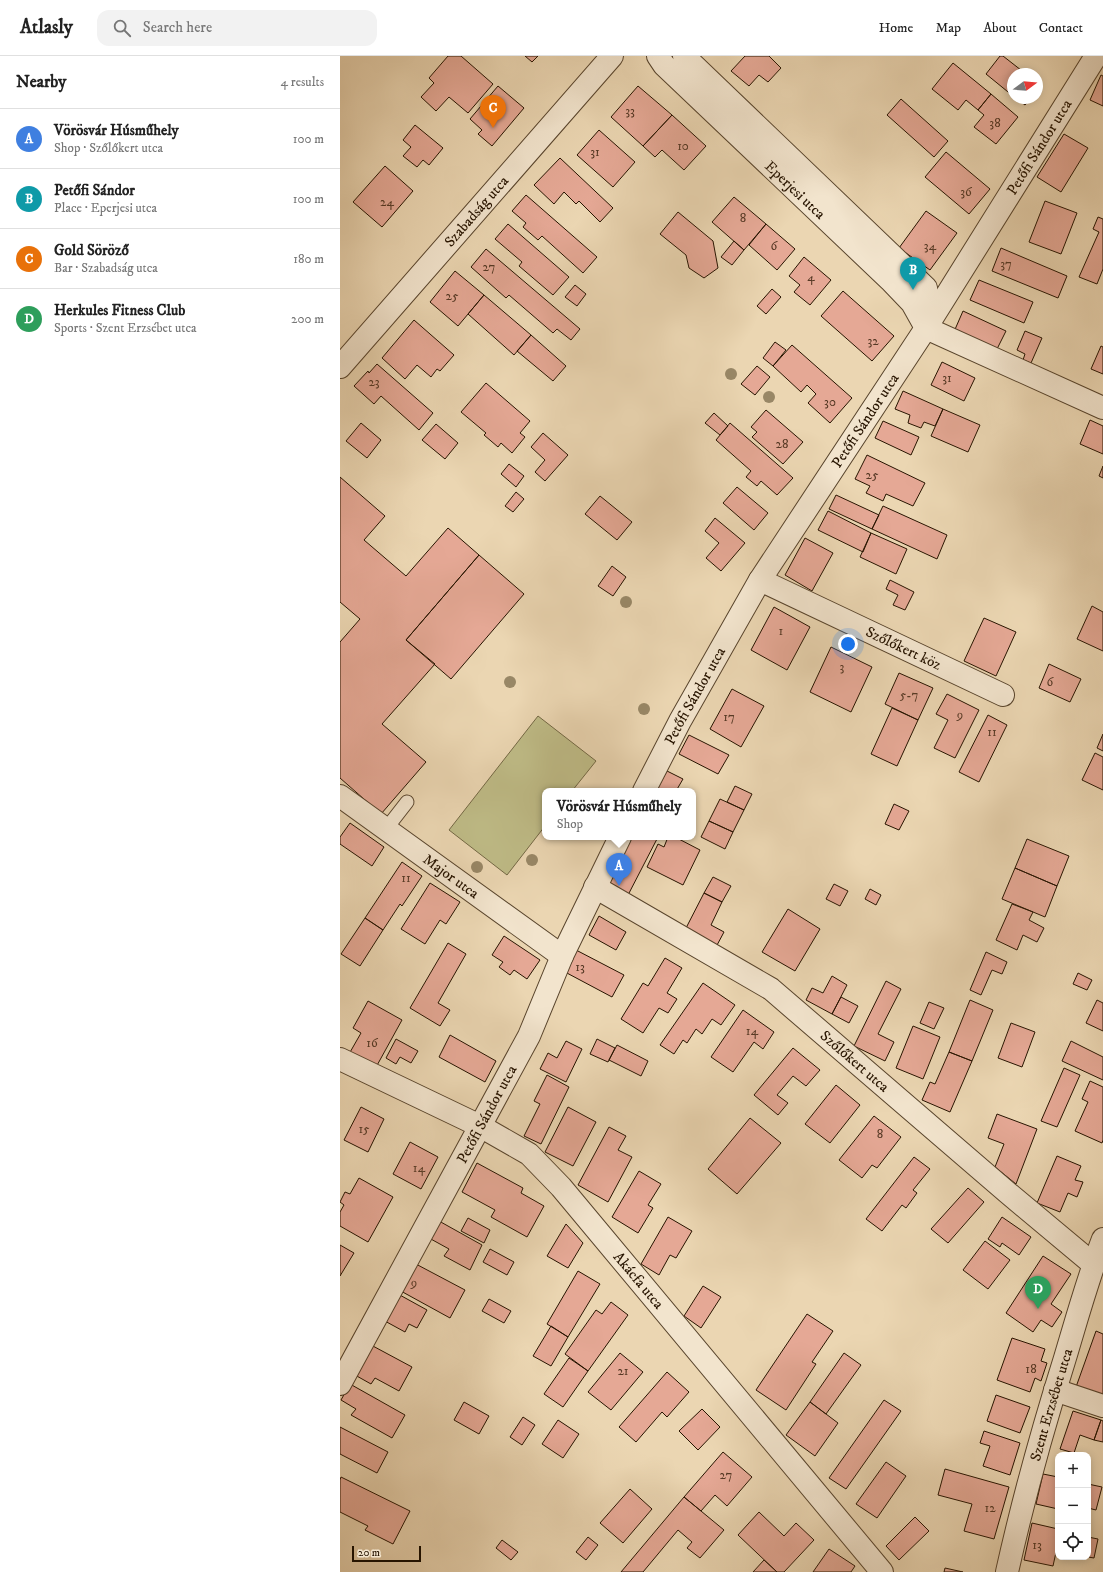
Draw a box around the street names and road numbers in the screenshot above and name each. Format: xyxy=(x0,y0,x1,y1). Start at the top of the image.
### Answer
street label: Petőfi Sándor utca xyxy=(1002,95,1076,198)
street label: Eperjesi utca xyxy=(761,157,830,224)
street label: Szabadság utca xyxy=(440,171,513,251)
street label: Petőfi Sándor utca xyxy=(827,369,903,471)
street label: Szőlőkert köz xyxy=(863,622,945,674)
street label: Petőfi Sándor utca xyxy=(660,643,730,748)
street label: Major utca xyxy=(419,849,483,903)
street label: Szőlőkert utca xyxy=(816,1026,894,1097)
street label: Petőfi Sándor utca xyxy=(452,1061,521,1167)
street label: Akácfa utca xyxy=(609,1248,669,1313)
street label: Szent Erzsébet utca xyxy=(1026,1346,1077,1463)

